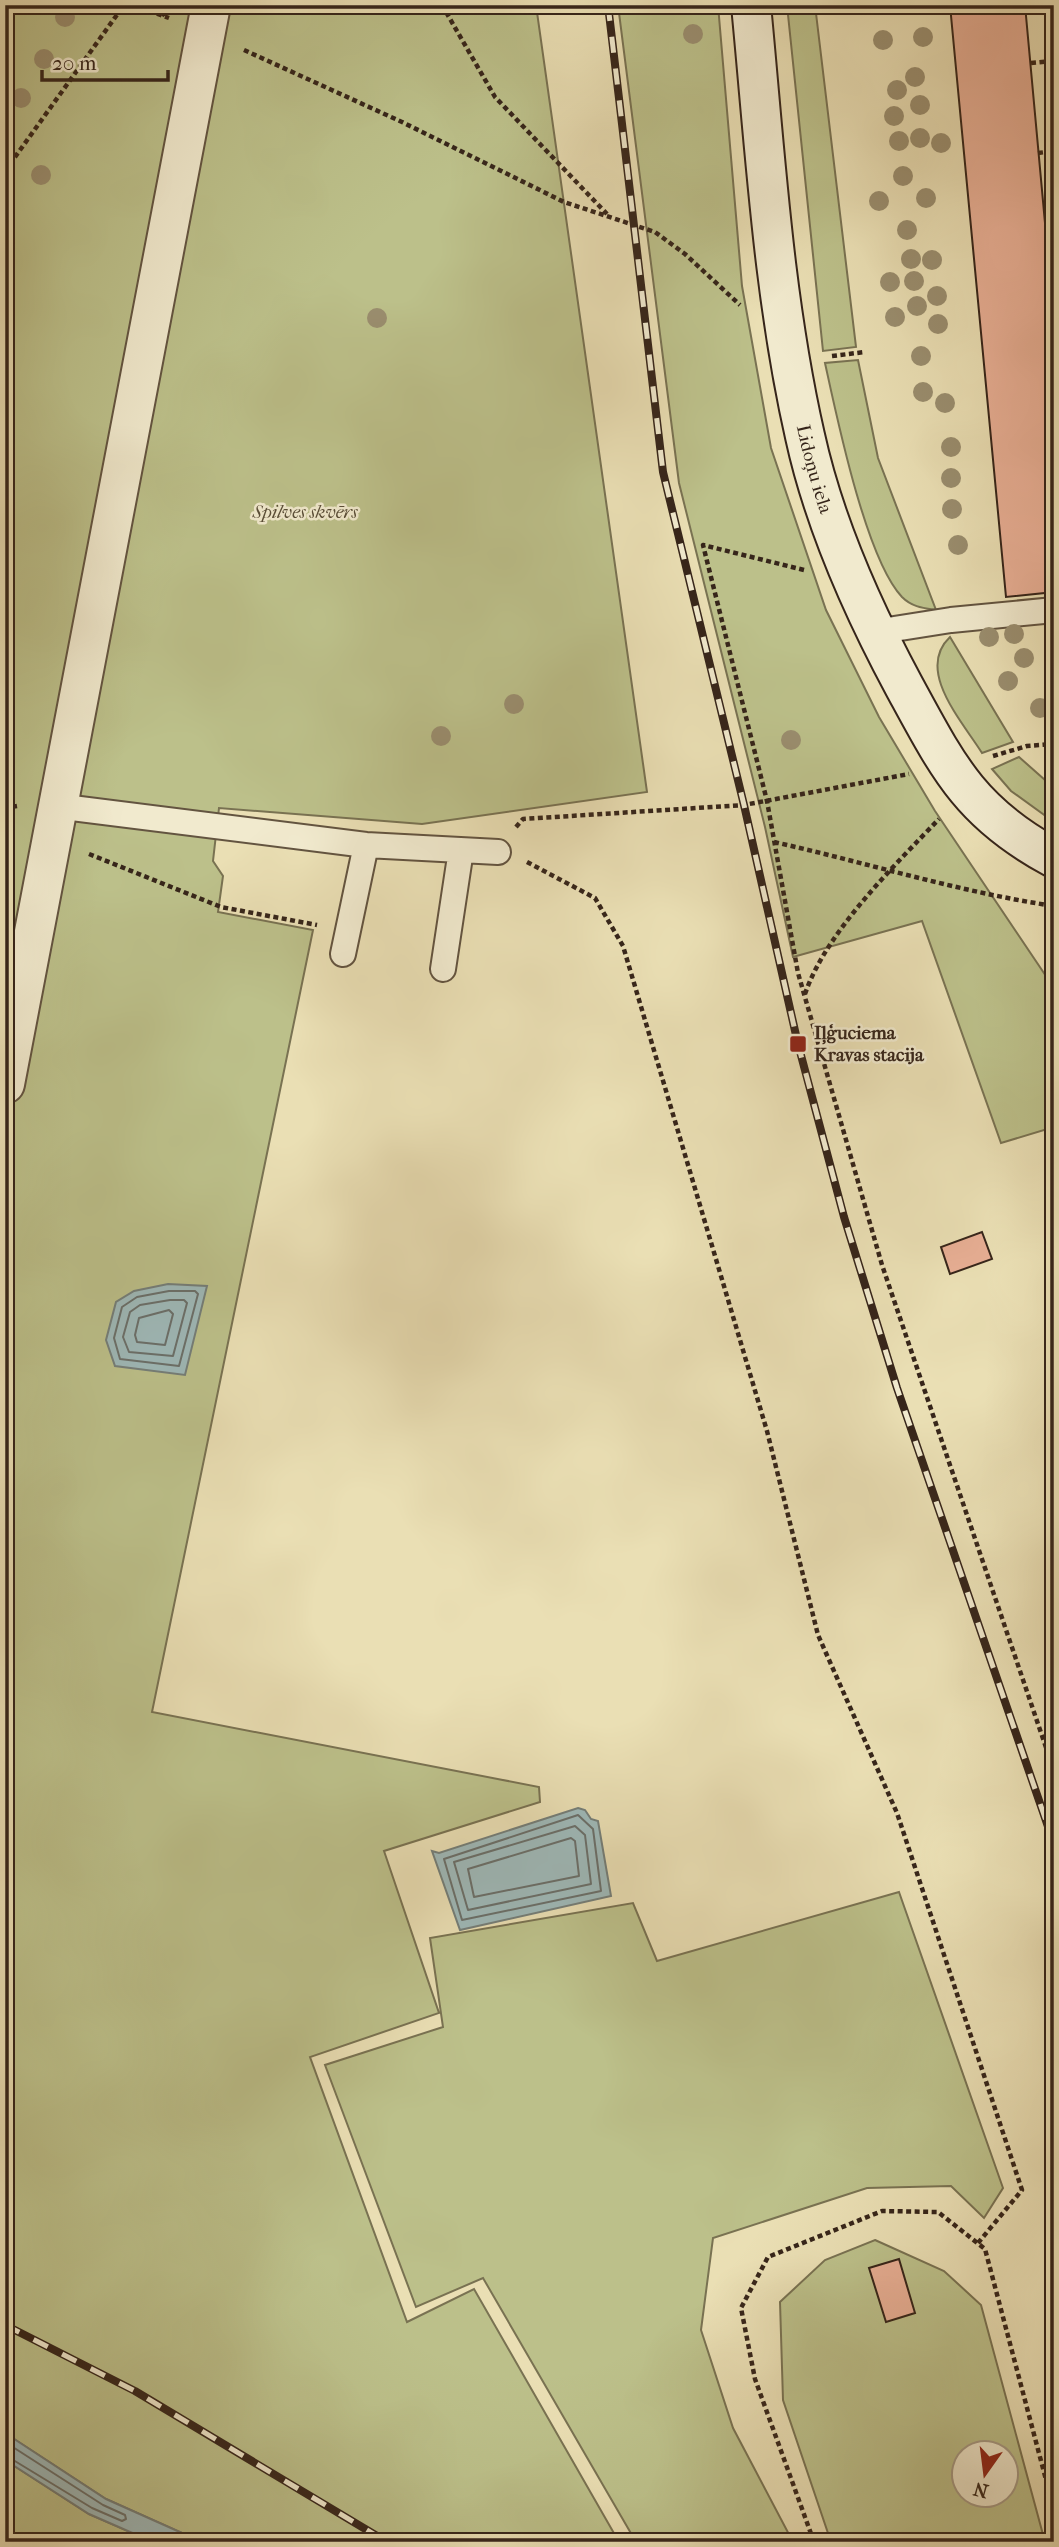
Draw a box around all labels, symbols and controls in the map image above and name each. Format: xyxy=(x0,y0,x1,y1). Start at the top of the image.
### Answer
scale bar xyxy=(42,38,168,82)
text: 20 m xyxy=(52,51,97,75)
street label: Lidoņu iela xyxy=(792,423,837,517)
park label: Spilves skvērs xyxy=(251,501,359,523)
place label: Iļģuciema Kravas stacija xyxy=(814,1022,925,1066)
marker: Iļģuciema Kravas stacija xyxy=(788,1034,808,1054)
north arrow xyxy=(950,2438,1020,2508)
text: N xyxy=(971,2477,991,2502)

